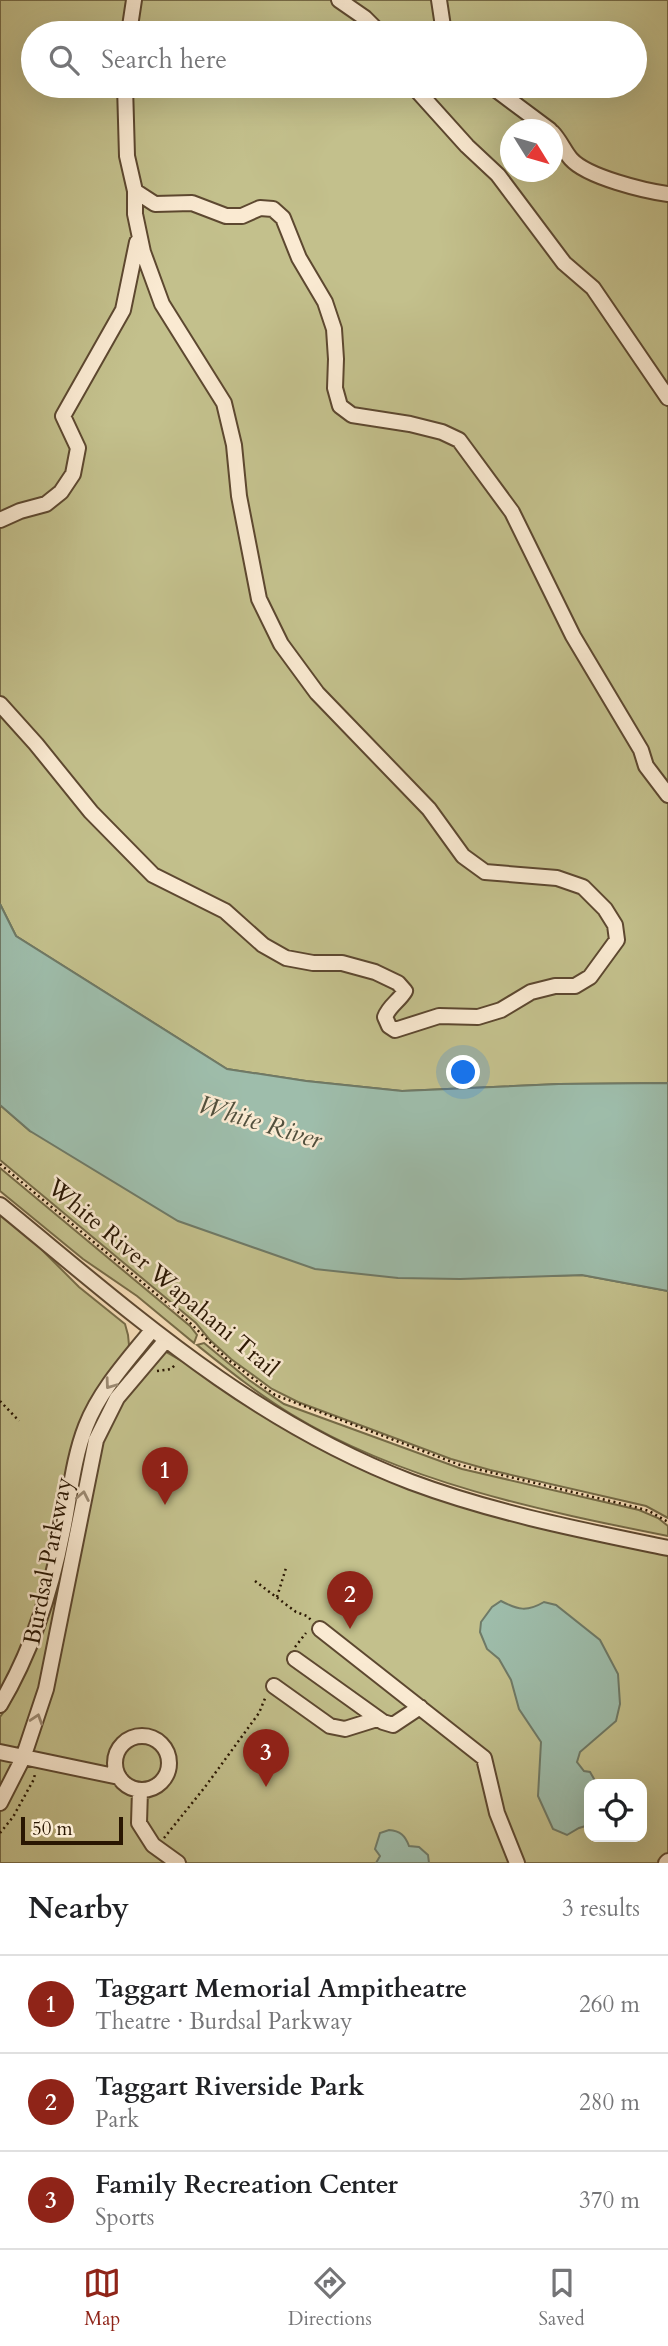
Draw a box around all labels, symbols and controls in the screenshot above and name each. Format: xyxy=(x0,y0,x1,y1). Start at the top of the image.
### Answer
search box xyxy=(21,21,647,98)
icon: search xyxy=(45,41,83,79)
text: Search here xyxy=(101,42,227,77)
north arrow xyxy=(500,119,563,182)
your location xyxy=(446,1055,480,1089)
water label: White River xyxy=(194,1087,328,1158)
street label: White River Wapahani Trail xyxy=(39,1171,286,1385)
one-way arrow xyxy=(106,1376,119,1388)
pin: 1 xyxy=(142,1447,188,1505)
street label: Burdsal Parkway xyxy=(16,1474,81,1648)
one-way arrow xyxy=(75,1490,90,1502)
pin: 2 xyxy=(327,1571,373,1629)
one-way arrow xyxy=(29,1713,43,1725)
pin: 3 xyxy=(243,1729,289,1787)
map controls xyxy=(584,1779,647,1842)
button: locate xyxy=(584,1779,647,1842)
scale bar xyxy=(21,1814,122,1846)
text: 50 m xyxy=(32,1816,73,1842)
text: Nearby xyxy=(28,1888,129,1929)
text: 3 results xyxy=(562,1893,640,1924)
text: Taggart Memorial Ampitheatre xyxy=(95,1971,467,2006)
text: 1 xyxy=(45,1989,57,2020)
text: 260 m xyxy=(579,1989,640,2020)
text: Theatre · Burdsal Parkway xyxy=(95,2006,352,2037)
text: Taggart Riverside Park xyxy=(95,2069,365,2104)
text: 2 xyxy=(45,2087,57,2118)
text: 280 m xyxy=(579,2087,640,2118)
text: Park xyxy=(95,2104,139,2135)
text: Family Recreation Center xyxy=(95,2167,398,2202)
text: 3 xyxy=(45,2185,57,2216)
text: 370 m xyxy=(579,2185,640,2216)
text: Sports xyxy=(95,2202,155,2233)
tab: Map xyxy=(83,2264,121,2332)
tab: Directions xyxy=(288,2264,372,2332)
tab: Saved xyxy=(539,2264,585,2332)

